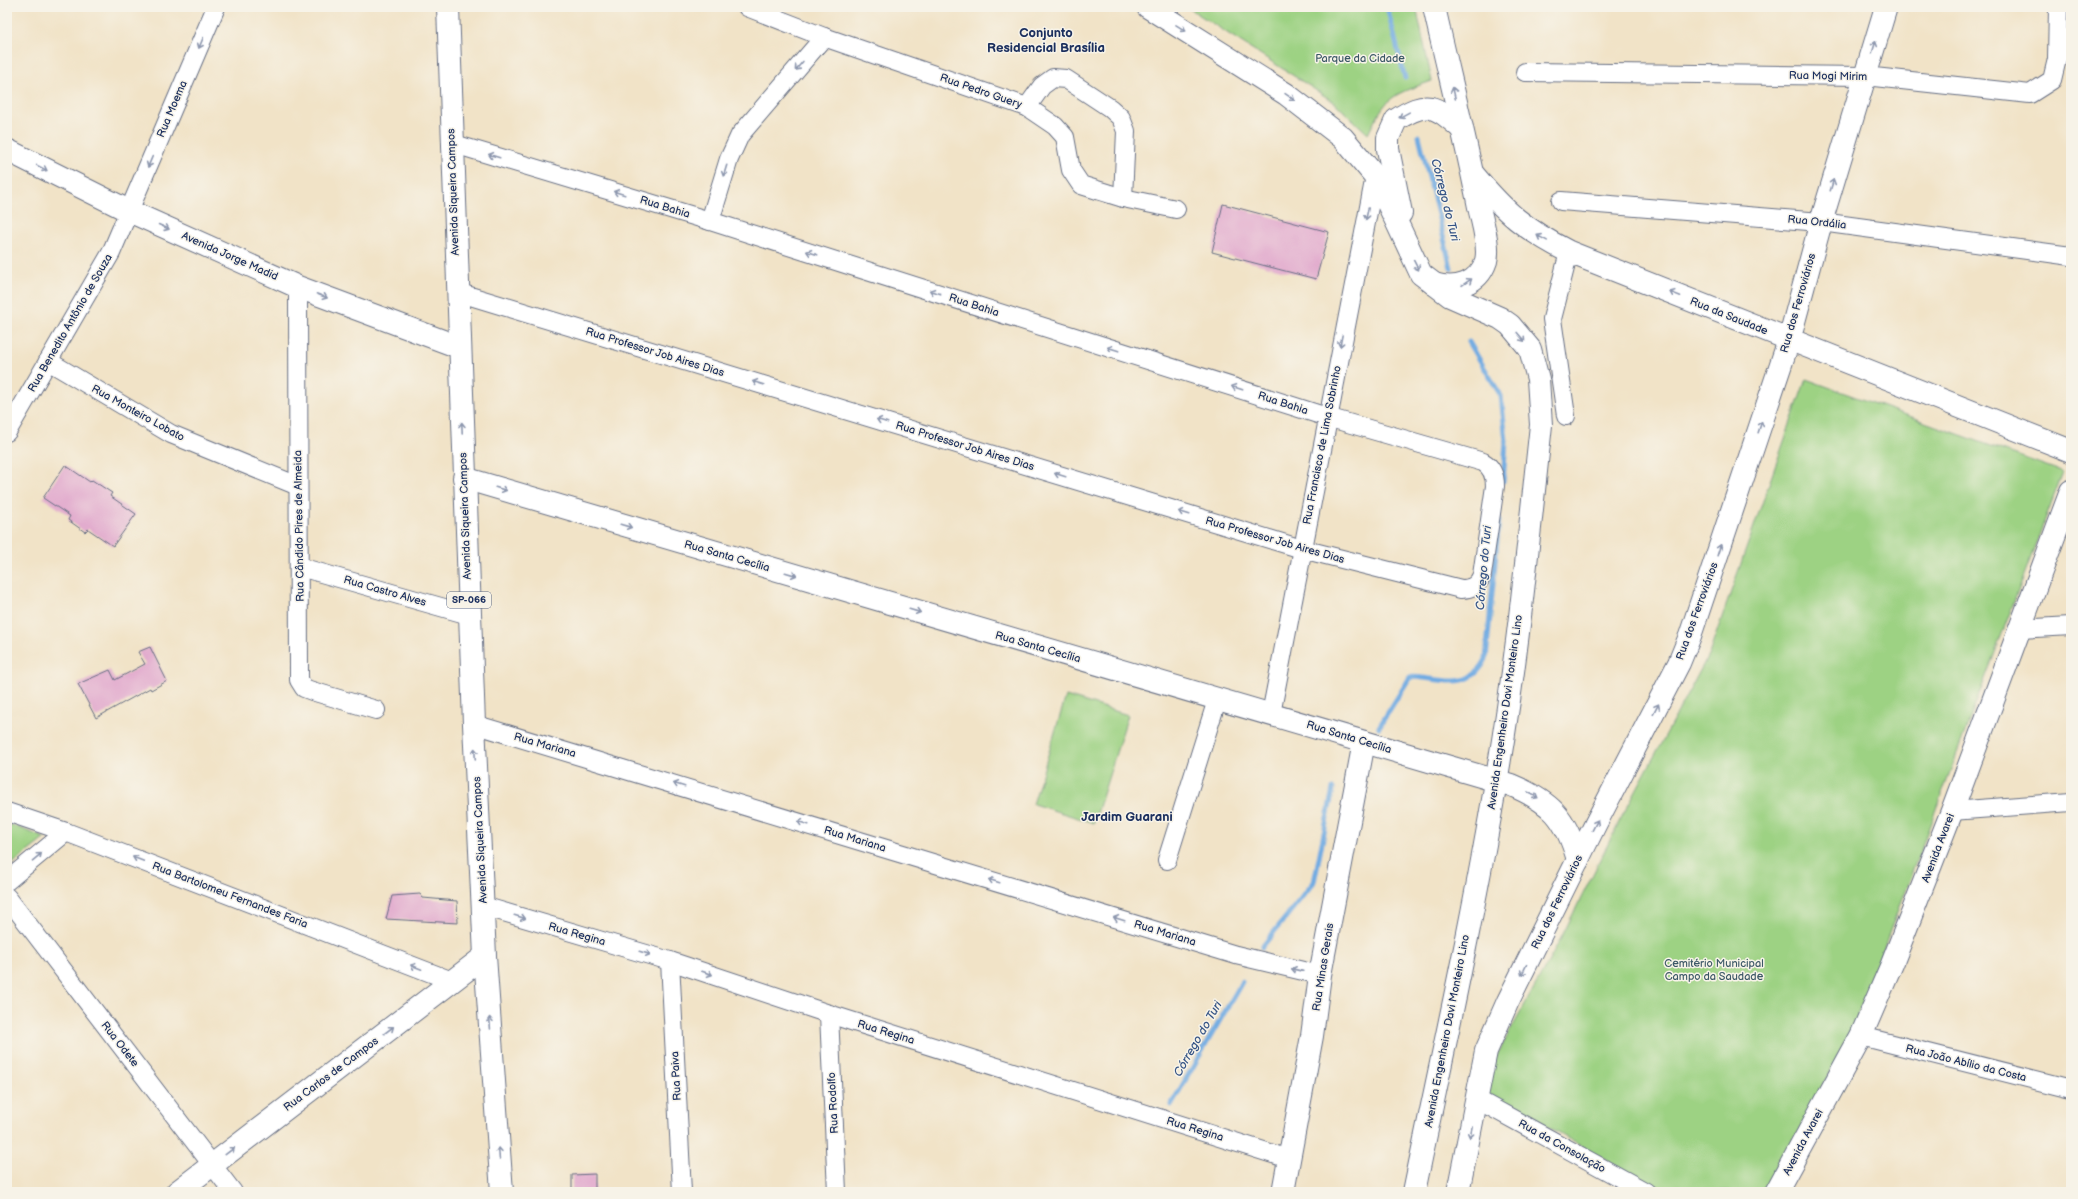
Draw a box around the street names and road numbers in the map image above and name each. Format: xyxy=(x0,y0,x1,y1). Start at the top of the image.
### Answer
street label: Rua Mogi Mirim xyxy=(1789,69,1867,83)
street label: Rua Pedro Guery xyxy=(938,71,1024,111)
street label: Rua Moema xyxy=(154,79,190,139)
street label: Avenida Siqueira Campos xyxy=(444,128,462,256)
street label: Rua Bahia xyxy=(638,193,692,221)
street label: Rua Ordália xyxy=(1787,212,1847,232)
street label: Avenida Jorge Madid xyxy=(180,229,280,283)
street label: Rua dos Ferroviários xyxy=(1778,251,1819,354)
street label: Rua Benedito Antônio de Souza xyxy=(25,252,115,394)
street label: Rua Bahia xyxy=(947,291,1001,319)
street label: Rua da Saudade xyxy=(1688,294,1770,338)
street label: Rua Professor Job Aires Dias xyxy=(584,325,726,379)
street label: Rua Francisco de Lima Sobrinho xyxy=(1300,364,1344,526)
street label: Rua Monteiro Lobato xyxy=(89,382,187,444)
street label: Rua Bahia xyxy=(1256,389,1310,417)
street label: Rua Professor Job Aires Dias xyxy=(894,419,1036,473)
street label: Rua Cândido Pires de Almeida xyxy=(291,450,307,602)
street label: Avenida Siqueira Campos xyxy=(456,452,474,580)
street label: Rua Professor Job Aires Dias xyxy=(1204,514,1347,566)
street label: Rua Santa Cecília xyxy=(683,538,771,574)
street label: Rua dos Ferroviários xyxy=(1673,560,1721,662)
street label: Rua Castro Alves xyxy=(342,573,428,609)
road number: SP-066 xyxy=(447,592,491,608)
street label: Avenida Engenheiro Davi Monteiro Lino xyxy=(1485,614,1525,810)
street label: Rua Santa Cecília xyxy=(994,629,1082,665)
street label: Rua Santa Cecília xyxy=(1305,718,1393,756)
street label: Rua Mariana xyxy=(512,730,578,760)
street label: Avenida Siqueira Campos xyxy=(470,776,490,904)
street label: Avenida Avarei xyxy=(1919,812,1957,884)
street label: Rua Mariana xyxy=(822,823,888,855)
street label: Rua dos Ferroviários xyxy=(1529,852,1586,951)
street label: Rua Bartolomeu Fernandes Faria xyxy=(150,859,310,931)
street label: Rua Mariana xyxy=(1132,917,1198,949)
street label: Rua Regina xyxy=(547,920,607,948)
street label: Rua Minas Gerais xyxy=(1310,922,1336,1012)
street label: Avenida Engenheiro Davi Monteiro Lino xyxy=(1422,933,1472,1129)
street label: Rua Regina xyxy=(856,1017,916,1047)
street label: Rua Odete xyxy=(98,1019,142,1070)
street label: Rua Carlos de Campos xyxy=(281,1034,381,1114)
street label: Rua João Abílio da Costa xyxy=(1904,1042,2028,1084)
street label: Rua Paiva xyxy=(668,1051,684,1101)
street label: Rua Rodolfo xyxy=(825,1072,841,1134)
street label: Avenida Avarei xyxy=(1780,1107,1826,1177)
street label: Rua Regina xyxy=(1165,1114,1225,1144)
street label: Rua da Consolação xyxy=(1516,1117,1608,1175)

